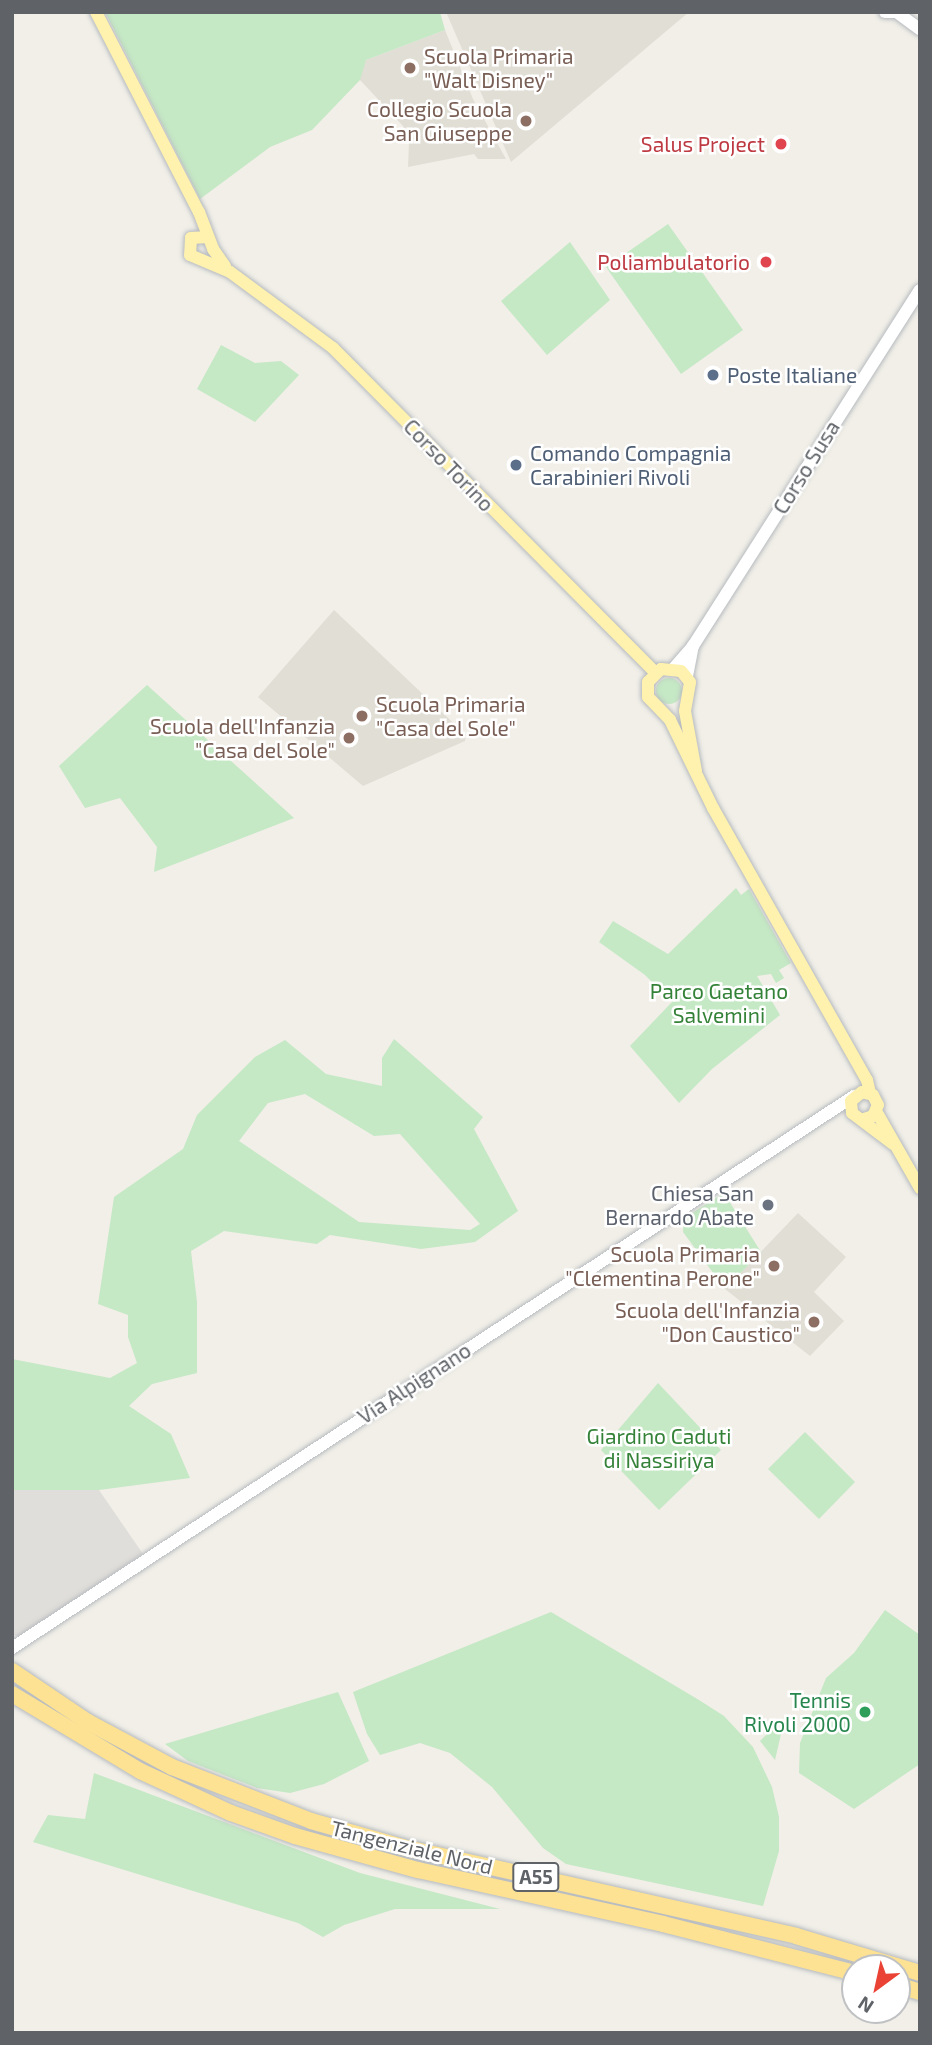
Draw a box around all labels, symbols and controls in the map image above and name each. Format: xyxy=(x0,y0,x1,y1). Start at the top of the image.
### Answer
place label: Scuola Primaria "Walt Disney" xyxy=(424,43,573,93)
marker: Scuola Primaria "Walt Disney" xyxy=(402,60,418,76)
place label: Collegio Scuola San Giuseppe xyxy=(367,96,512,146)
marker: Collegio Scuola San Giuseppe xyxy=(518,113,534,129)
place label: Salus Project xyxy=(641,131,765,157)
marker: Salus Project xyxy=(771,134,791,154)
place label: Poliambulatorio xyxy=(597,249,750,275)
marker: Poliambulatorio xyxy=(756,252,776,272)
place label: Poste Italiane xyxy=(727,362,857,388)
marker: Poste Italiane xyxy=(705,367,721,383)
street label: Corso Torino xyxy=(399,413,499,517)
street label: Corso Susa xyxy=(767,416,845,518)
place label: Comando Compagnia Carabinieri Rivoli xyxy=(530,440,731,490)
marker: Comando Compagnia Carabinieri Rivoli xyxy=(508,457,524,473)
place label: Scuola Primaria "Casa del Sole" xyxy=(376,691,525,741)
marker: Scuola Primaria "Casa del Sole" xyxy=(354,708,370,724)
place label: Scuola dell'Infanzia "Casa del Sole" xyxy=(150,713,335,763)
marker: Scuola dell'Infanzia "Casa del Sole" xyxy=(341,730,357,746)
park label: Parco Gaetano Salvemini xyxy=(650,978,788,1028)
place label: Chiesa San Bernardo Abate xyxy=(605,1180,754,1230)
marker: Chiesa San Bernardo Abate xyxy=(760,1197,776,1213)
place label: Scuola Primaria "Clementina Perone" xyxy=(565,1241,760,1291)
marker: Scuola Primaria "Clementina Perone" xyxy=(766,1258,782,1274)
place label: Scuola dell'Infanzia "Don Caustico" xyxy=(615,1297,800,1347)
marker: Scuola dell'Infanzia "Don Caustico" xyxy=(806,1314,822,1330)
street label: Via Alpignano xyxy=(352,1337,476,1429)
park label: Giardino Caduti di Nassiriya xyxy=(587,1423,731,1473)
place label: Tennis Rivoli 2000 xyxy=(744,1687,851,1737)
marker: Tennis Rivoli 2000 xyxy=(857,1704,873,1720)
street label: Tangenziale Nord xyxy=(329,1815,495,1879)
road number: A55 xyxy=(512,1862,560,1893)
north arrow xyxy=(841,1954,911,2024)
text: N xyxy=(853,1992,877,2019)

